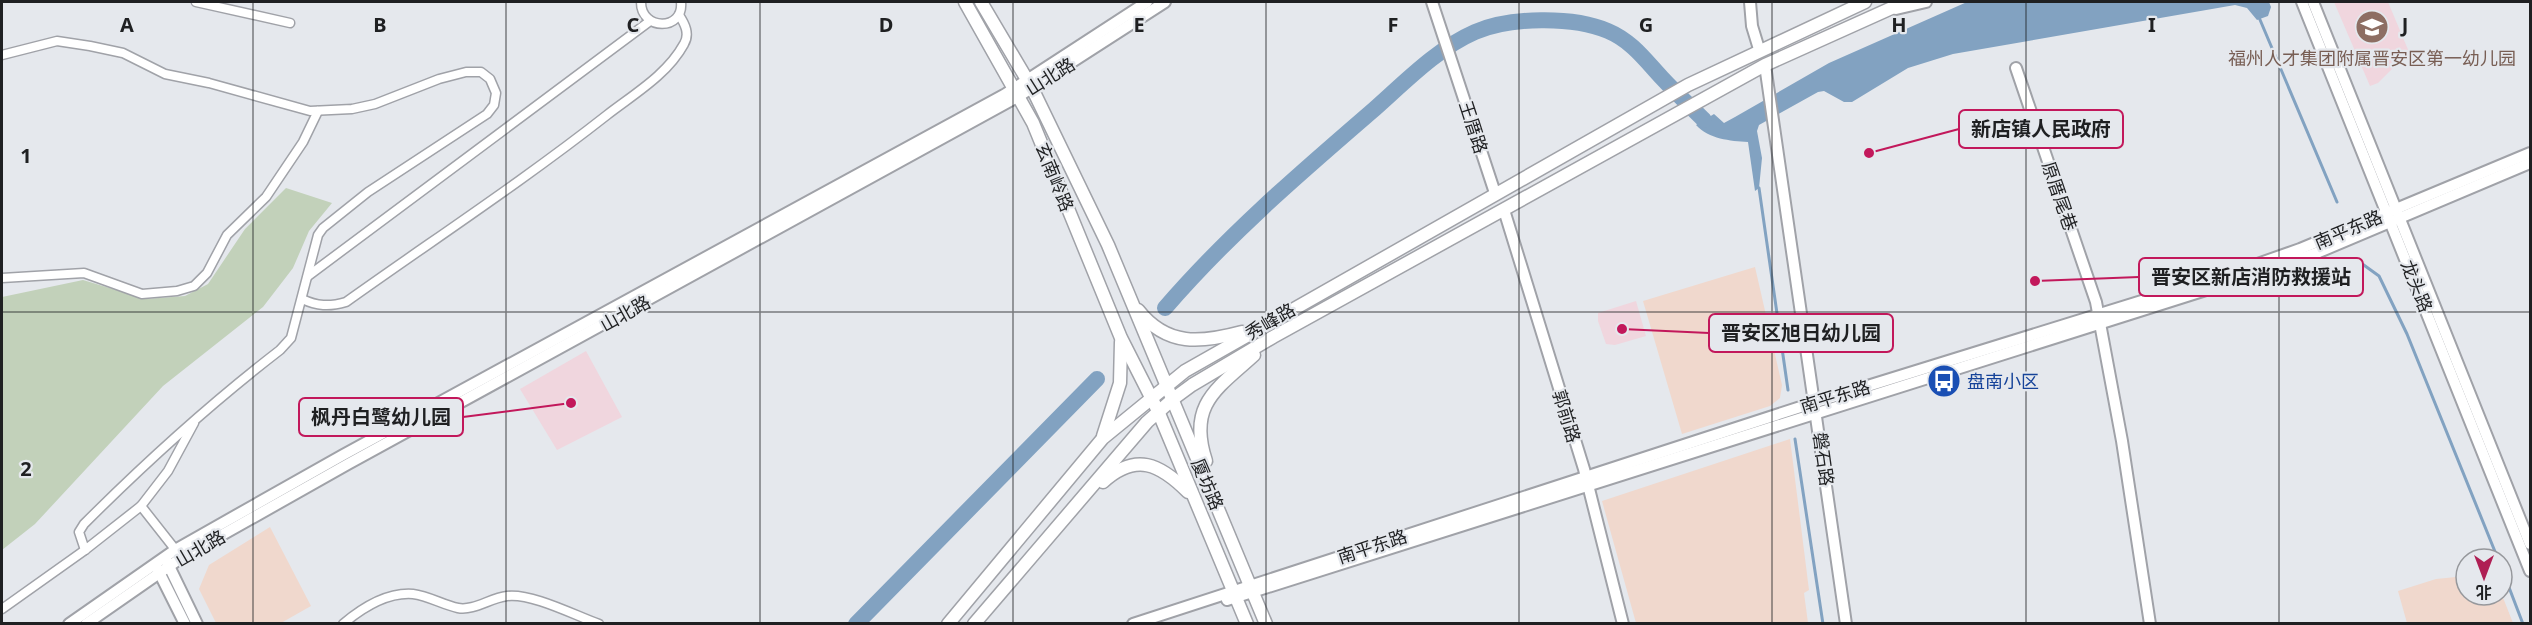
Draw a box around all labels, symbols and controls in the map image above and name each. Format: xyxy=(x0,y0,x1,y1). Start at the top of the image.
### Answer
school or university icon: 福州人才集团附属晋安区第一幼儿园 xyxy=(2354,9,2390,45)
text: A xyxy=(120,11,134,38)
text: B xyxy=(373,11,387,38)
text: C xyxy=(627,11,640,38)
text: D xyxy=(879,11,893,38)
text: E xyxy=(1133,11,1145,38)
text: F xyxy=(1388,11,1398,38)
text: G xyxy=(1639,11,1653,38)
text: H xyxy=(1891,11,1907,38)
text: I xyxy=(2148,11,2156,38)
text: J xyxy=(2400,11,2408,38)
place label: 福州人才集团附属晋安区第一幼儿园 xyxy=(2228,46,2516,70)
street label: 山北路 xyxy=(1021,52,1079,100)
street label: 王厝路 xyxy=(1454,98,1494,156)
callout: 新店镇人民政府 xyxy=(1959,110,2123,148)
text: 新店镇人民政府 xyxy=(1971,115,2111,142)
street label: 玄南岭路 xyxy=(1030,139,1080,215)
text: 1 xyxy=(20,142,32,169)
street label: 原厝尾巷 xyxy=(2037,158,2083,234)
street label: 南平东路 xyxy=(2310,204,2386,254)
street label: 龙头路 xyxy=(2396,256,2438,316)
callout: 晋安区新店消防救援站 xyxy=(2139,258,2363,296)
text: 晋安区新店消防救援站 xyxy=(2151,263,2351,290)
street label: 山北路 xyxy=(596,289,654,337)
street label: 秀峰路 xyxy=(1241,297,1299,345)
callout: 晋安区旭日幼儿园 xyxy=(1709,314,1893,352)
text: 晋安区旭日幼儿园 xyxy=(1721,319,1881,346)
bus stop icon: 盘南小区 xyxy=(1926,363,1962,399)
place label: 盘南小区 xyxy=(1967,369,2039,393)
street label: 南平东路 xyxy=(1797,374,1873,418)
street label: 郭前路 xyxy=(1548,387,1586,445)
callout: 枫丹白鹭幼儿园 xyxy=(299,398,463,436)
text: 枫丹白鹭幼儿园 xyxy=(311,403,451,430)
street label: 磐石路 xyxy=(1808,431,1840,487)
street label: 厦坊路 xyxy=(1186,454,1230,514)
text: 2 xyxy=(20,455,32,482)
street label: 南平东路 xyxy=(1334,523,1410,569)
street label: 山北路 xyxy=(171,524,229,572)
north arrow xyxy=(2454,547,2514,607)
text: 北 xyxy=(2476,581,2492,603)

